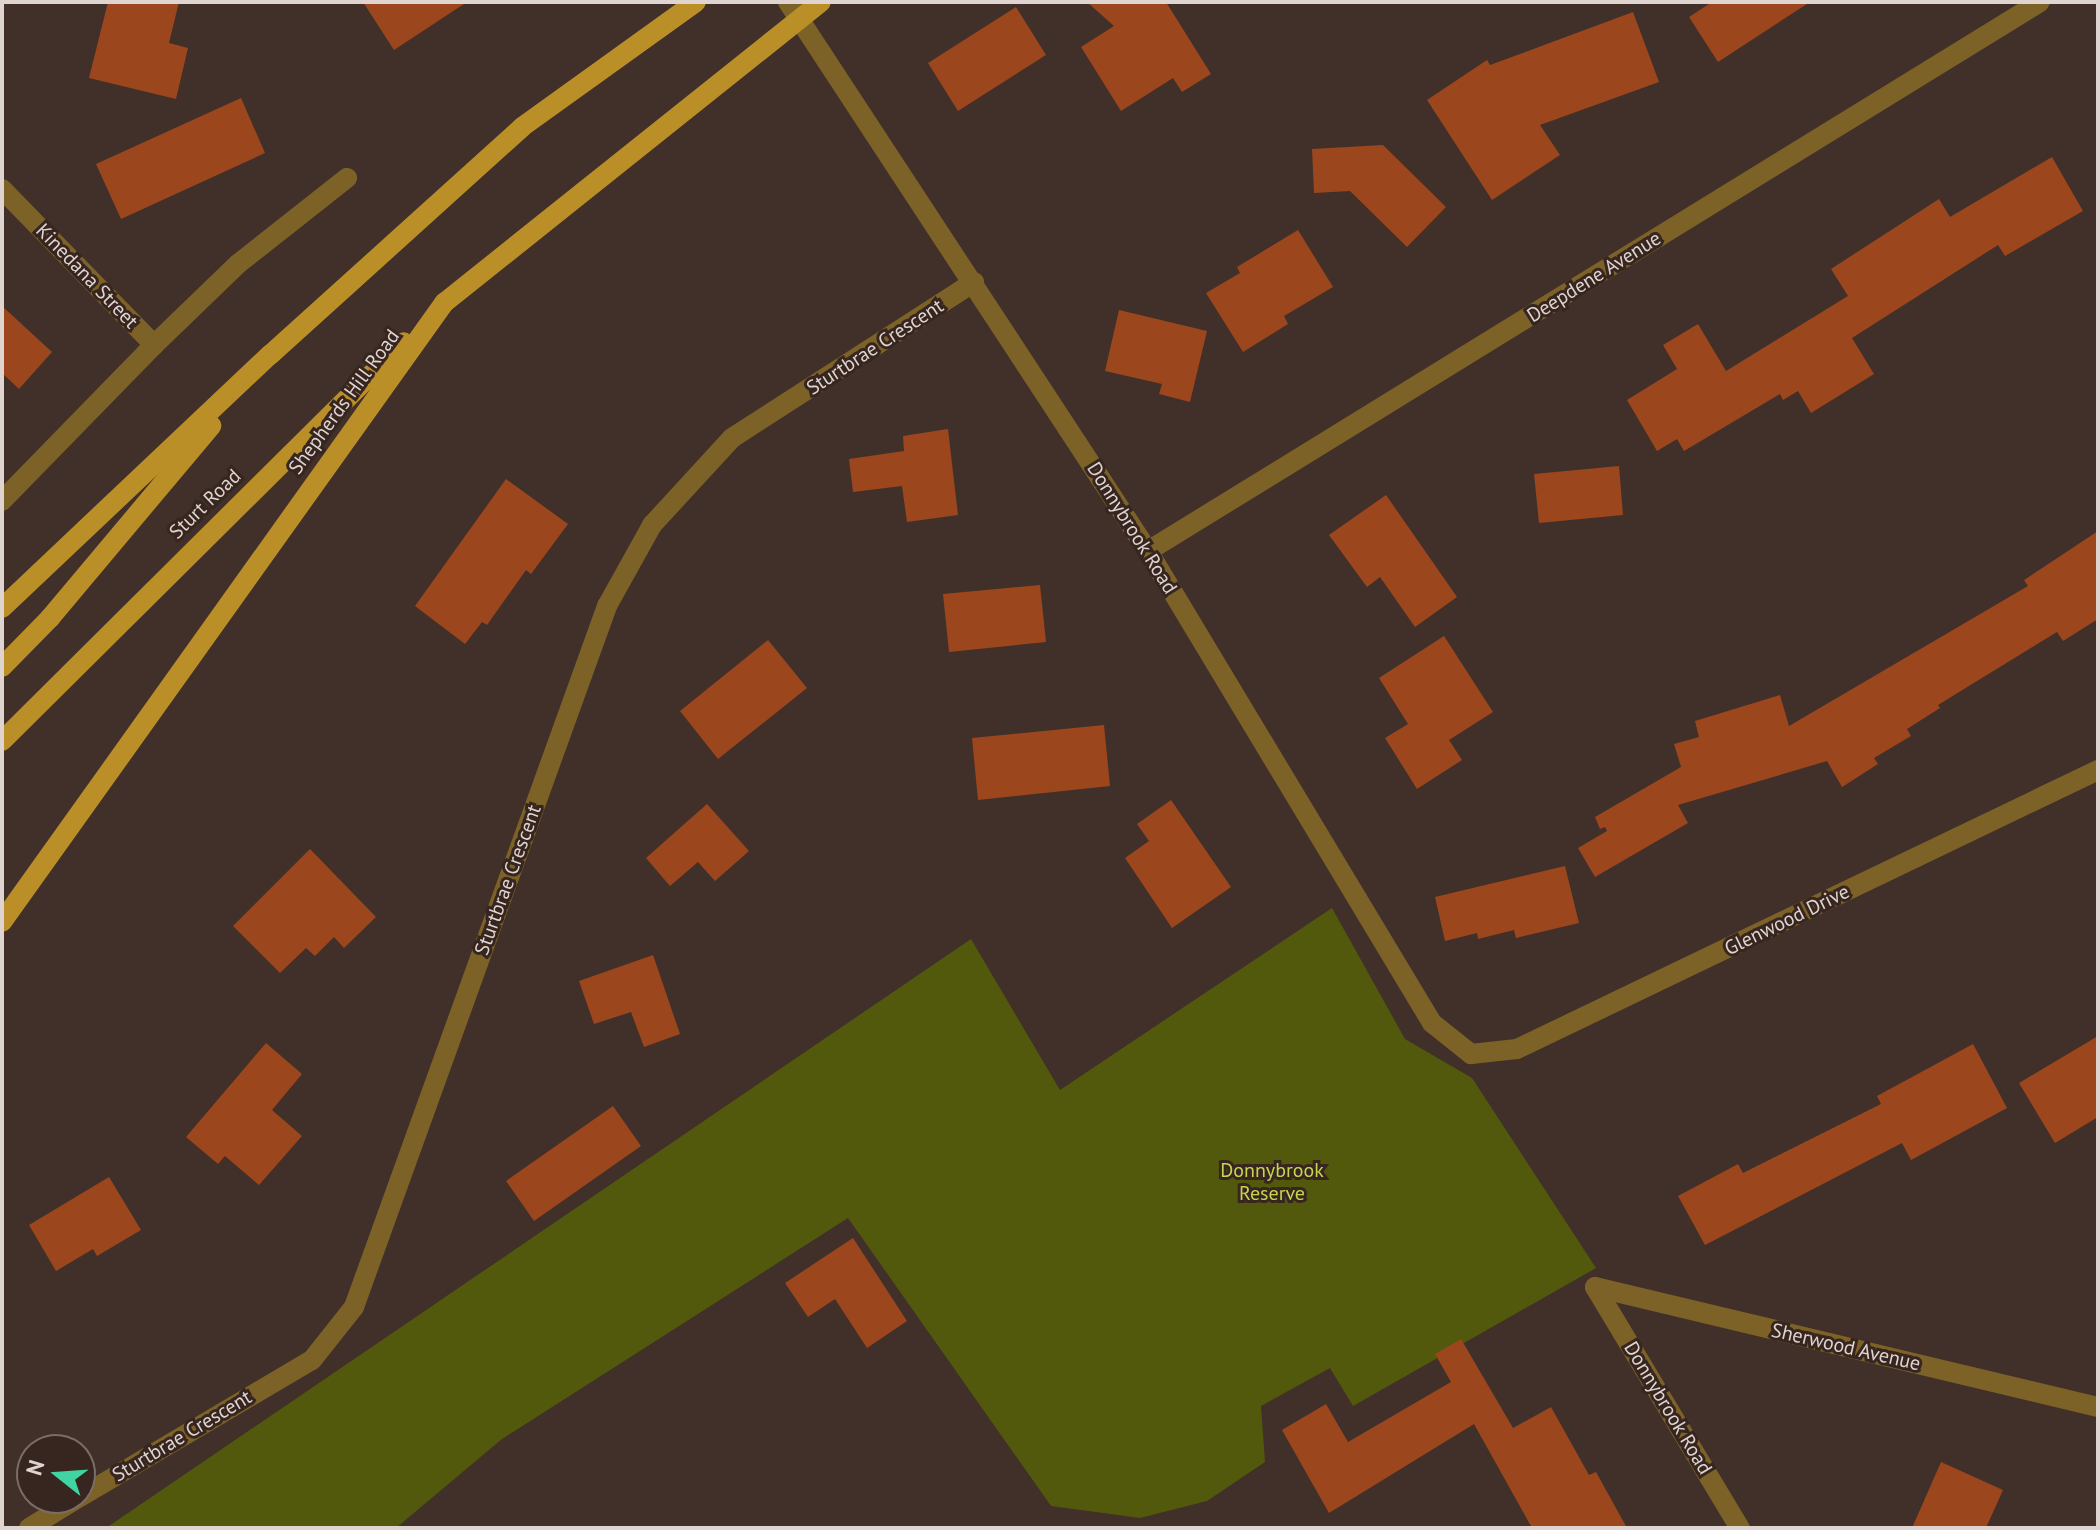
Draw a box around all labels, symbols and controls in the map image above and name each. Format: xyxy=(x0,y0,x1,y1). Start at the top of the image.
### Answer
street label: Kinedana Street xyxy=(31,219,143,333)
street label: Deepdene Avenue xyxy=(1522,226,1666,328)
street label: Sturtbrae Crescent xyxy=(802,294,948,400)
street label: Shepherds Hill Road xyxy=(283,325,405,479)
street label: Donnybrook Road xyxy=(1082,457,1182,599)
street label: Sturt Road xyxy=(164,464,246,544)
street label: Sturtbrae Crescent xyxy=(470,802,546,958)
street label: Glenwood Drive xyxy=(1721,879,1853,961)
park label: Donnybrook Reserve xyxy=(1220,1159,1324,1206)
street label: Sherwood Avenue xyxy=(1769,1318,1923,1376)
street label: Donnybrook Road xyxy=(1619,1337,1717,1479)
street label: Sturtbrae Crescent xyxy=(108,1385,256,1487)
north arrow xyxy=(16,1434,96,1514)
text: N xyxy=(19,1457,50,1479)

